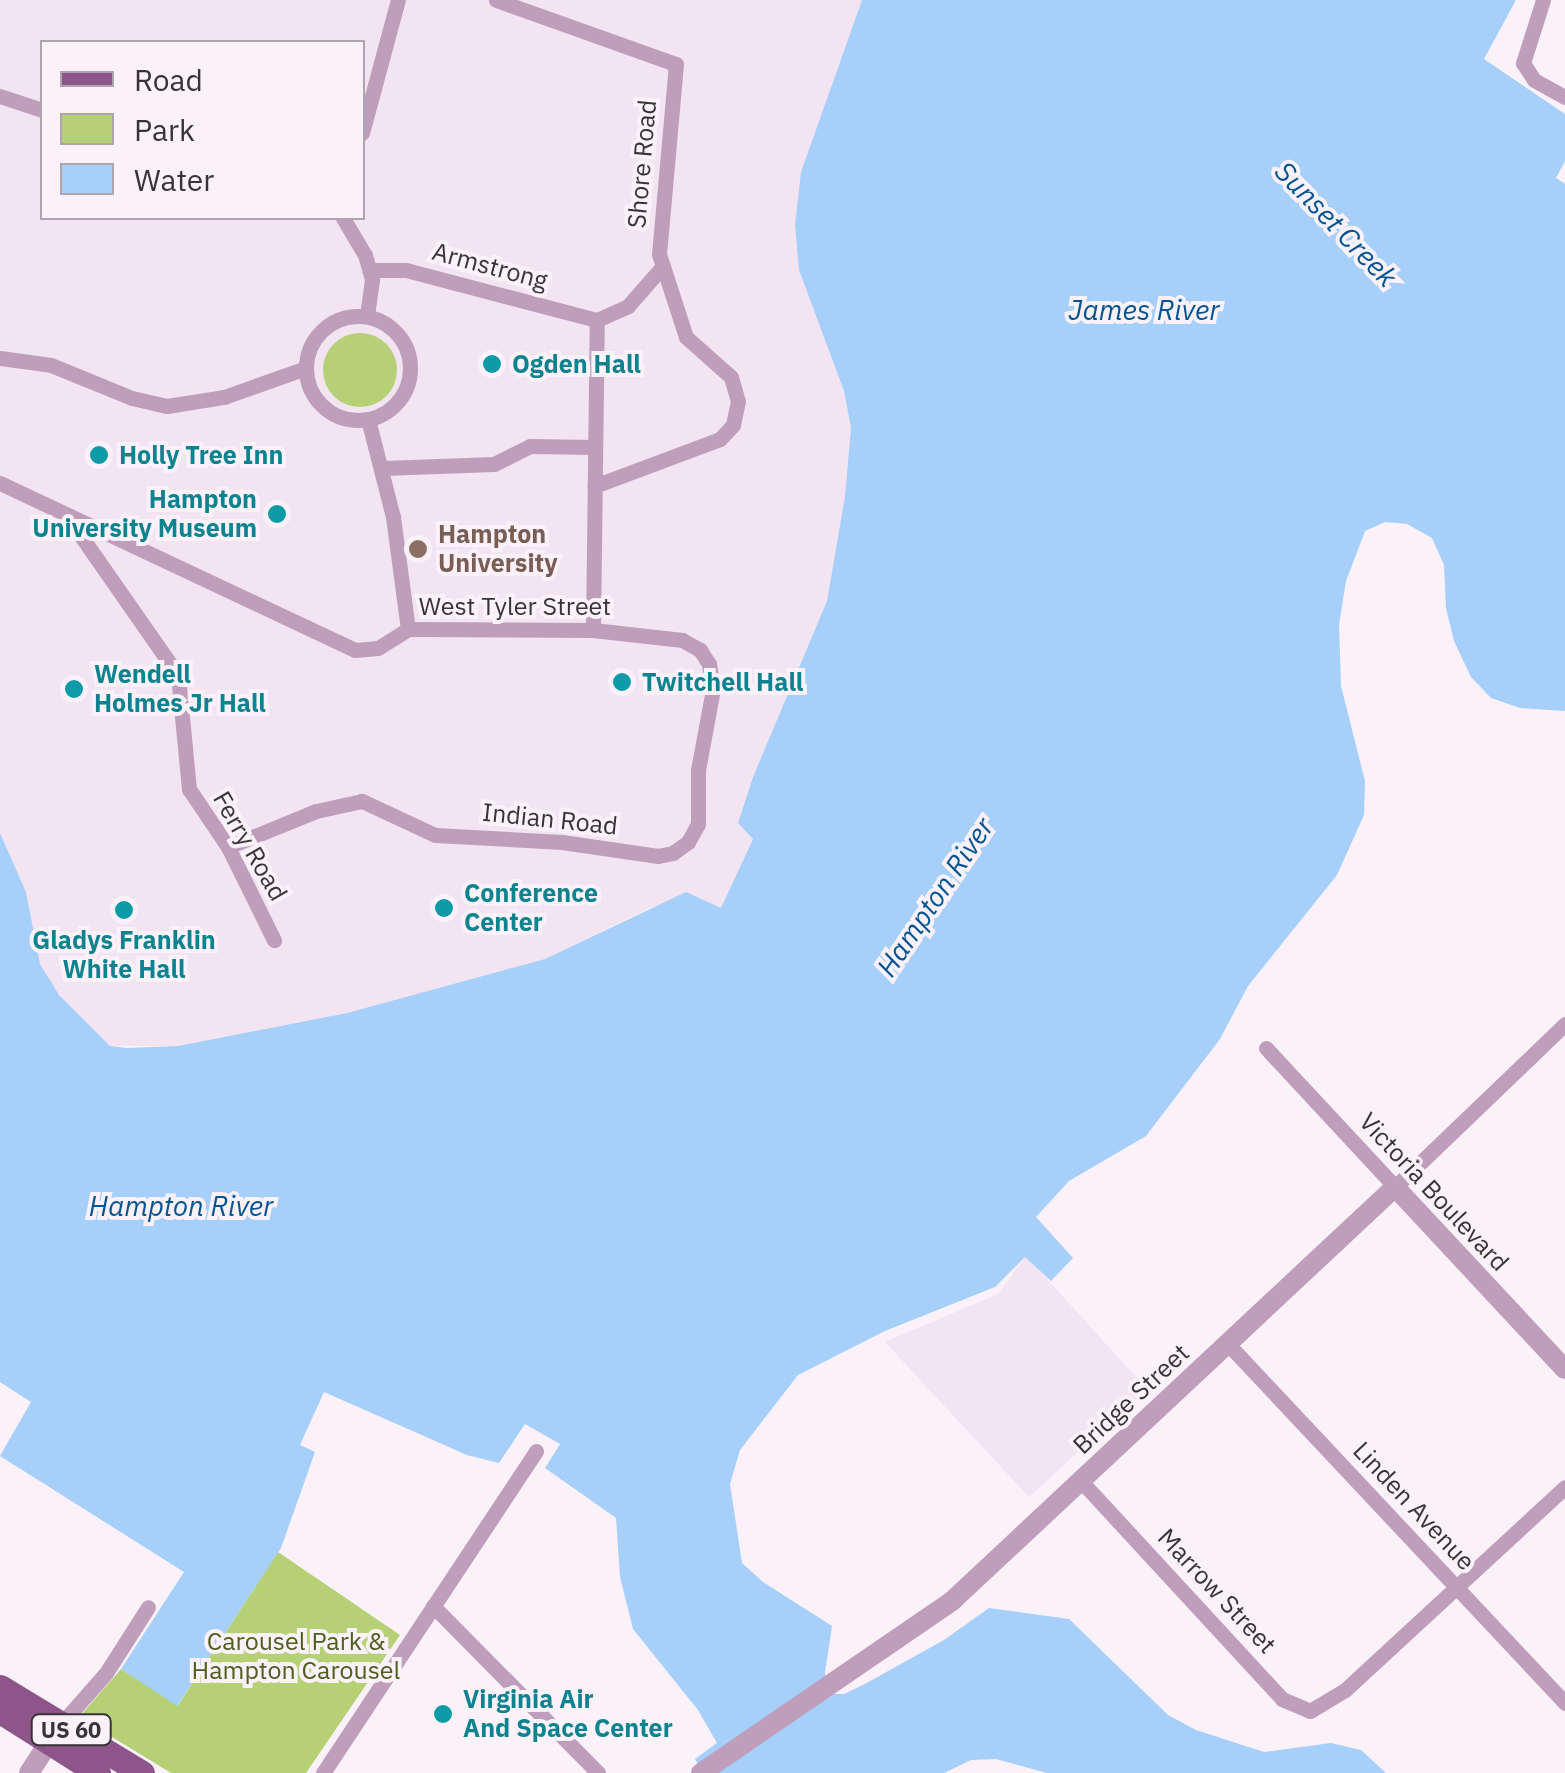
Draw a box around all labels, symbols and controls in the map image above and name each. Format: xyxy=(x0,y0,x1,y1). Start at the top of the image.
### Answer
legend xyxy=(40,40,365,220)
text: Road xyxy=(134,60,203,99)
street label: Shore Road xyxy=(621,99,663,229)
text: Park xyxy=(134,110,195,149)
water label: Sunset Creek xyxy=(1268,154,1404,294)
text: Water xyxy=(134,160,214,199)
street label: Armstrong xyxy=(429,236,551,296)
water label: James River xyxy=(1069,293,1219,327)
place label: Ogden Hall xyxy=(512,349,641,379)
marker: Ogden Hall xyxy=(481,353,503,375)
place label: Holly Tree Inn xyxy=(119,440,283,470)
marker: Holly Tree Inn xyxy=(88,444,110,466)
place label: Hampton University Museum xyxy=(32,485,257,544)
marker: Hampton University Museum xyxy=(266,503,288,525)
place label: Hampton University xyxy=(438,520,557,579)
marker: Hampton University xyxy=(407,538,429,560)
street label: West Tyler Street xyxy=(419,591,611,621)
place label: Wendell Holmes Jr Hall xyxy=(94,660,266,719)
place label: Twitchell Hall xyxy=(642,667,803,697)
marker: Twitchell Hall xyxy=(611,671,633,693)
marker: Wendell Holmes Jr Hall xyxy=(63,678,85,700)
street label: Ferry Road xyxy=(207,786,293,906)
street label: Indian Road xyxy=(481,797,619,841)
water label: Hampton River xyxy=(869,811,1001,983)
place label: Conference Center xyxy=(464,879,598,938)
marker: Conference Center xyxy=(433,897,455,919)
marker: Gladys Franklin White Hall xyxy=(113,899,135,921)
place label: Gladys Franklin White Hall xyxy=(32,926,216,985)
street label: Victoria Boulevard xyxy=(1353,1107,1515,1277)
water label: Hampton River xyxy=(89,1189,273,1223)
street label: Bridge Street xyxy=(1067,1338,1195,1460)
street label: Linden Avenue xyxy=(1347,1436,1481,1576)
street label: Marrow Street xyxy=(1152,1522,1282,1660)
park label: Carousel Park & Hampton Carousel xyxy=(192,1627,400,1686)
place label: Virginia Air And Space Center xyxy=(463,1685,673,1744)
marker: Virginia Air And Space Center xyxy=(432,1703,454,1725)
road number: US 60 xyxy=(28,1713,114,1747)

